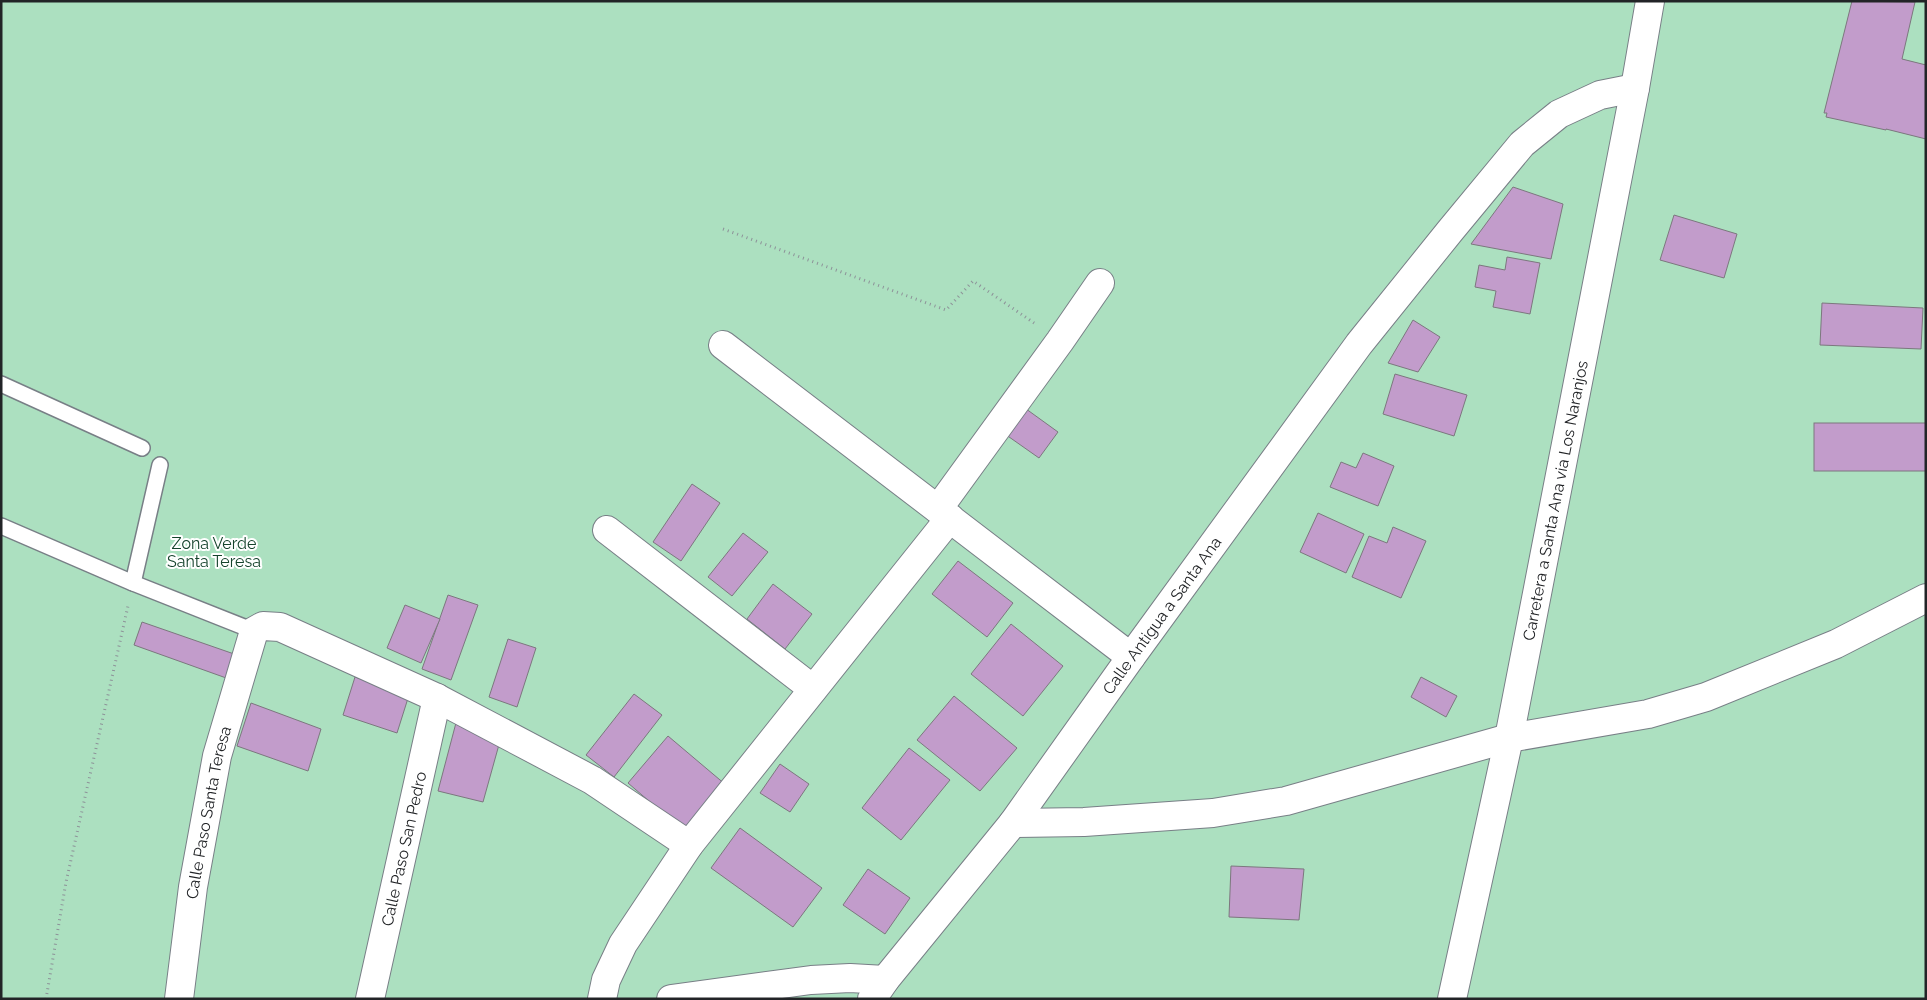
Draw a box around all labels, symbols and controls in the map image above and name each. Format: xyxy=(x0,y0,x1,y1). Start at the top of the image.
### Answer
street label: Carretera a Santa Ana via Los Naranjos xyxy=(1519,359,1592,642)
street label: Calle Antigua a Santa Ana xyxy=(1098,533,1225,698)
park label: Zona Verde Santa Teresa xyxy=(167,534,261,571)
street label: Calle Paso Santa Teresa xyxy=(182,724,235,900)
street label: Calle Paso San Pedro xyxy=(377,770,430,928)

